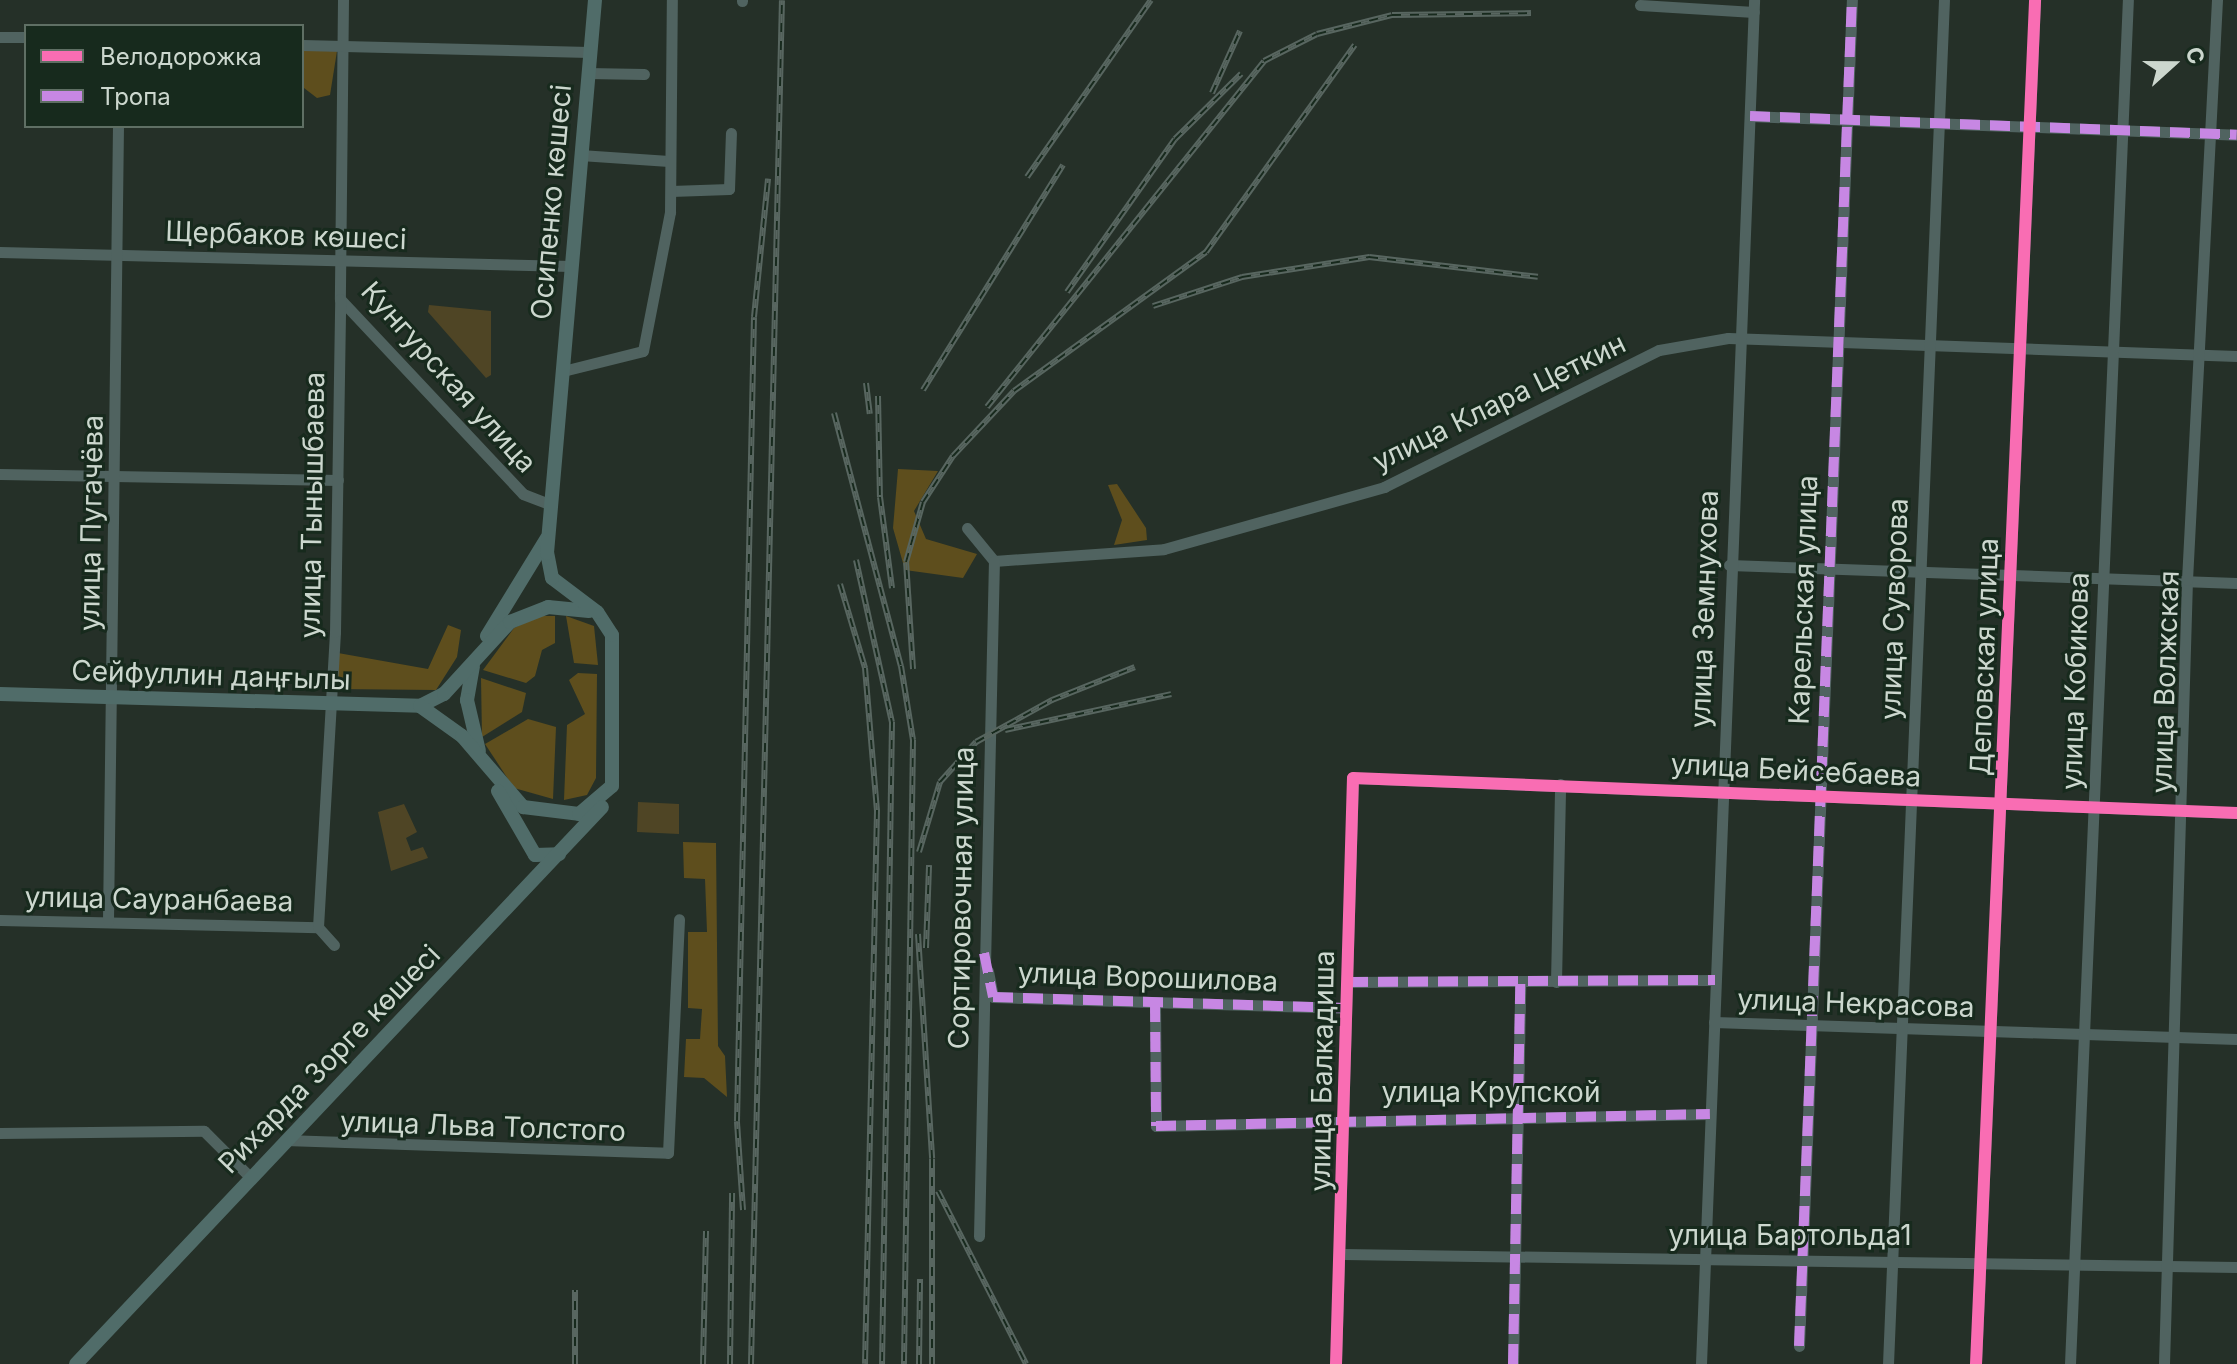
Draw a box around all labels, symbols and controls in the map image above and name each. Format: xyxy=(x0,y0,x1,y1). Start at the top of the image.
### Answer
legend xyxy=(24,24,304,128)
north arrow xyxy=(2133,24,2213,104)
text: Велодорожка xyxy=(100,42,262,71)
text: С xyxy=(2180,43,2210,68)
text: Тропа xyxy=(100,82,171,111)
street label: Осипенко көшесі xyxy=(524,83,578,321)
street label: Щербаков көшесі xyxy=(165,214,407,256)
street label: Кунгурская улица xyxy=(354,275,544,479)
street label: улица Клара Цеткин xyxy=(1367,326,1631,478)
street label: улица Тынышбаева xyxy=(293,371,331,639)
street label: улица Пугачёва xyxy=(72,415,110,631)
street label: Карельская улица xyxy=(1782,475,1824,725)
street label: улица Земнухова xyxy=(1683,490,1725,728)
street label: улица Суворова xyxy=(1873,498,1915,720)
street label: Деповская улица xyxy=(1963,537,2005,777)
street label: улица Волжская xyxy=(2144,570,2186,794)
street label: улица Кобикова xyxy=(2054,572,2096,790)
street label: Сейфуллин даңғылы xyxy=(71,653,351,697)
street label: Сортировочная улица xyxy=(942,746,980,1050)
street label: улица Бейсебаева xyxy=(1670,747,1922,793)
street label: улица Сауранбаева xyxy=(24,880,294,918)
street label: Рихарда Зорге көшесі xyxy=(211,938,447,1180)
street label: улица Балкадиша xyxy=(1303,950,1341,1192)
street label: улица Ворошилова xyxy=(1017,956,1279,998)
street label: улица Некрасова xyxy=(1737,982,1975,1024)
street label: улица Крупской xyxy=(1382,1075,1600,1109)
street label: улица Льва Толстого xyxy=(339,1104,627,1148)
street label: улица Бартольда1 xyxy=(1668,1218,1912,1252)

